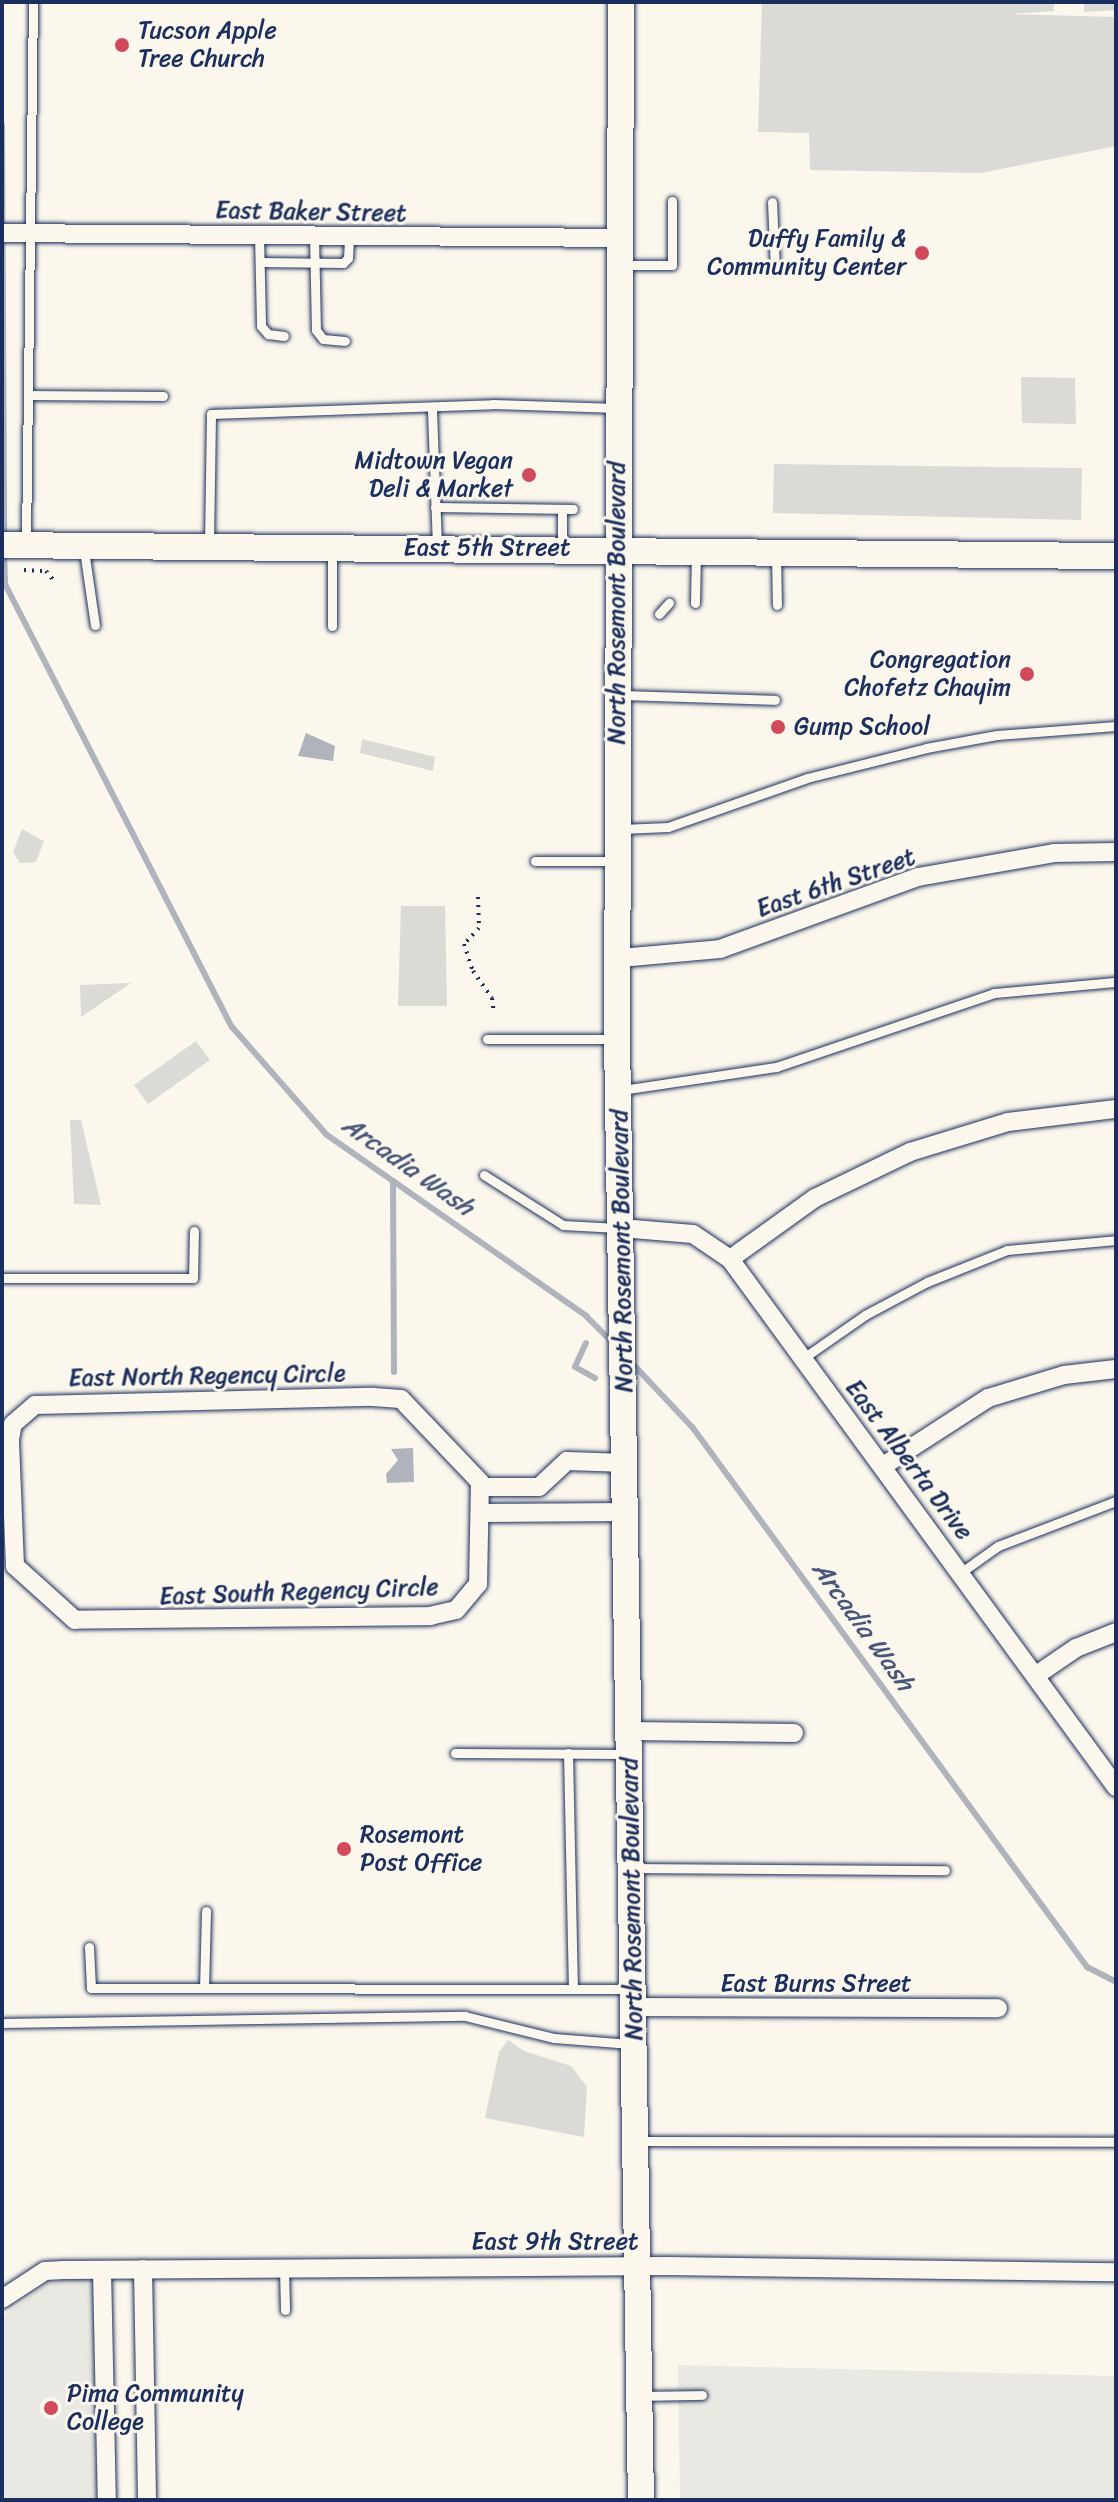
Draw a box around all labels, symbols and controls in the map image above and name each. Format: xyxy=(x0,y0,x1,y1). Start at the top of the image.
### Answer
place label: Tucson Apple Tree Church xyxy=(138,17,277,73)
marker: Tucson Apple Tree Church xyxy=(113,36,131,54)
street label: East Baker Street xyxy=(215,196,407,228)
place label: Duffy Family & Community Center xyxy=(707,225,906,281)
marker: Duffy Family & Community Center xyxy=(913,244,931,262)
place label: Midtown Vegan Deli & Market xyxy=(354,447,513,503)
street label: North Rosemont Boulevard xyxy=(603,462,631,744)
marker: Midtown Vegan Deli & Market xyxy=(520,466,538,484)
street label: East 5th Street xyxy=(404,534,570,562)
place label: Congregation Chofetz Chayim xyxy=(844,646,1011,702)
marker: Congregation Chofetz Chayim xyxy=(1018,665,1036,683)
place label: Gump School xyxy=(794,713,930,741)
marker: Gump School xyxy=(769,718,787,736)
street label: East 6th Street xyxy=(753,842,919,924)
water label: Arcadia Wash xyxy=(336,1109,480,1223)
street label: North Rosemont Boulevard xyxy=(605,1110,639,1392)
street label: East North Regency Circle xyxy=(67,1359,347,1393)
street label: East Alberta Drive xyxy=(839,1374,979,1546)
water label: Arcadia Wash xyxy=(805,1555,921,1697)
street label: East South Regency Circle xyxy=(159,1573,439,1611)
street label: North Rosemont Boulevard xyxy=(615,1758,649,2040)
place label: Rosemont Post Office xyxy=(360,1821,482,1877)
marker: Rosemont Post Office xyxy=(335,1840,353,1858)
street label: East Burns Street xyxy=(721,1970,911,1998)
street label: East 9th Street xyxy=(472,2228,638,2256)
place label: Pima Community College xyxy=(67,2380,244,2436)
marker: Pima Community College xyxy=(42,2399,60,2417)

